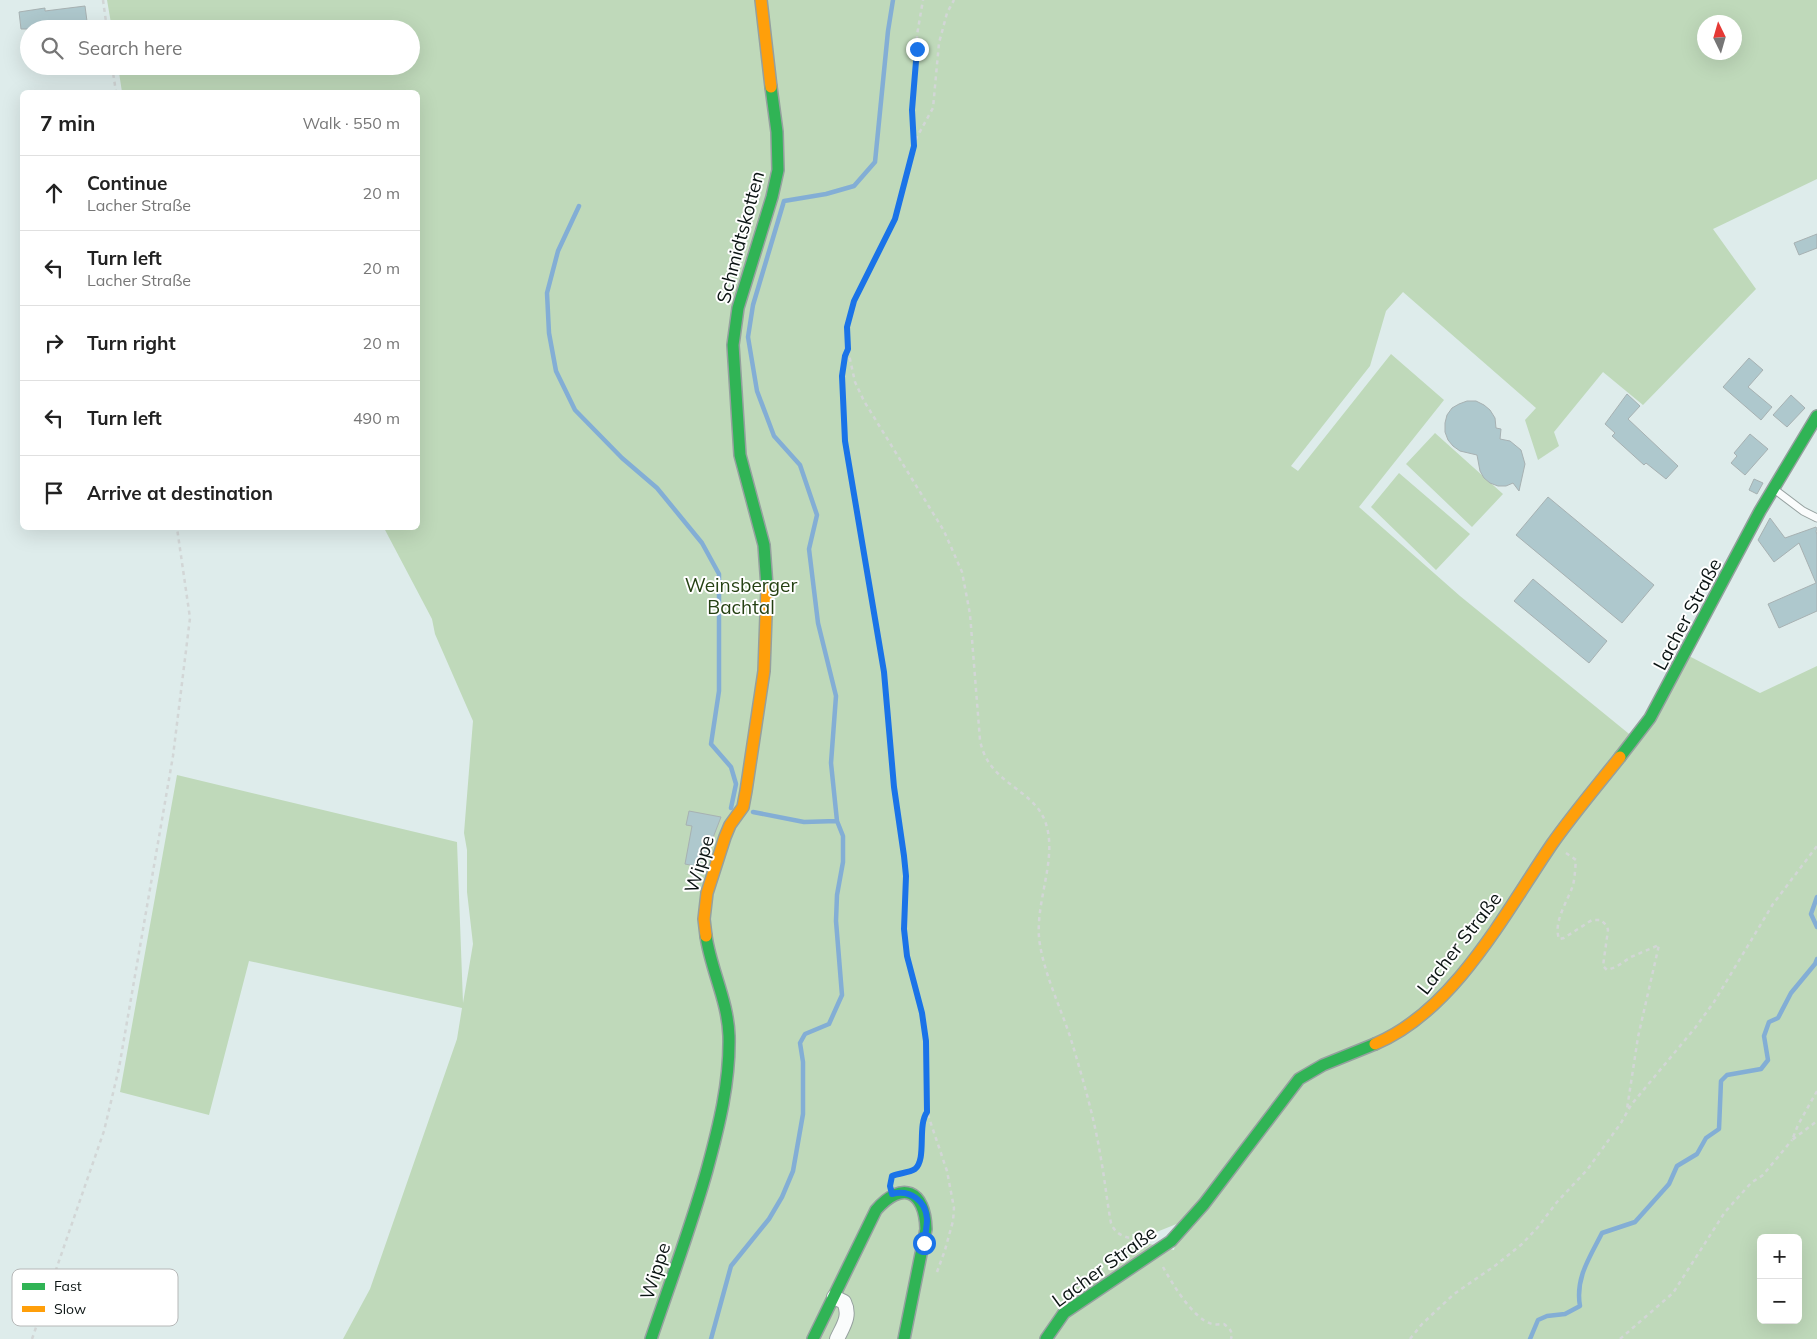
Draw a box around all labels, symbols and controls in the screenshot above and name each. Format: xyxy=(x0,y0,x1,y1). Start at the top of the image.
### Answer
north arrow xyxy=(1697,15,1742,60)
search box xyxy=(20,20,420,75)
icon: search xyxy=(38,34,66,62)
text: Search here xyxy=(78,36,182,60)
route end xyxy=(906,38,929,61)
text: 7 min xyxy=(40,110,95,136)
text: Walk · 550 m xyxy=(302,113,400,133)
street label: Schmidtskotten xyxy=(711,168,769,306)
text: Continue xyxy=(87,171,167,195)
icon: ahead xyxy=(40,179,68,207)
text: 20 m xyxy=(363,183,400,203)
text: Lacher Straße xyxy=(87,195,191,215)
text: Turn left xyxy=(87,246,162,270)
icon: left xyxy=(40,254,68,282)
text: 20 m xyxy=(363,258,400,278)
text: Lacher Straße xyxy=(87,270,191,290)
icon: right xyxy=(40,329,68,357)
text: Turn right xyxy=(87,331,176,355)
text: 20 m xyxy=(363,333,400,353)
icon: left xyxy=(40,404,68,432)
text: Turn left xyxy=(87,406,162,430)
text: 490 m xyxy=(353,408,400,428)
icon: arrive xyxy=(40,479,68,507)
text: Arrive at destination xyxy=(87,481,273,505)
street label: Lacher Straße xyxy=(1647,554,1727,674)
park label: Weinsberger Bachtal xyxy=(685,573,797,619)
street label: Wippe xyxy=(679,832,719,896)
street label: Lacher Straße xyxy=(1412,887,1506,999)
street label: Lacher Straße xyxy=(1047,1220,1161,1312)
route start xyxy=(913,1232,936,1255)
map controls xyxy=(1757,1234,1802,1324)
button: + xyxy=(1757,1234,1802,1279)
street label: Wippe xyxy=(635,1239,675,1303)
legend xyxy=(12,1269,178,1326)
text: Fast xyxy=(54,1277,82,1295)
button: − xyxy=(1757,1279,1802,1324)
text: Slow xyxy=(54,1300,86,1318)

